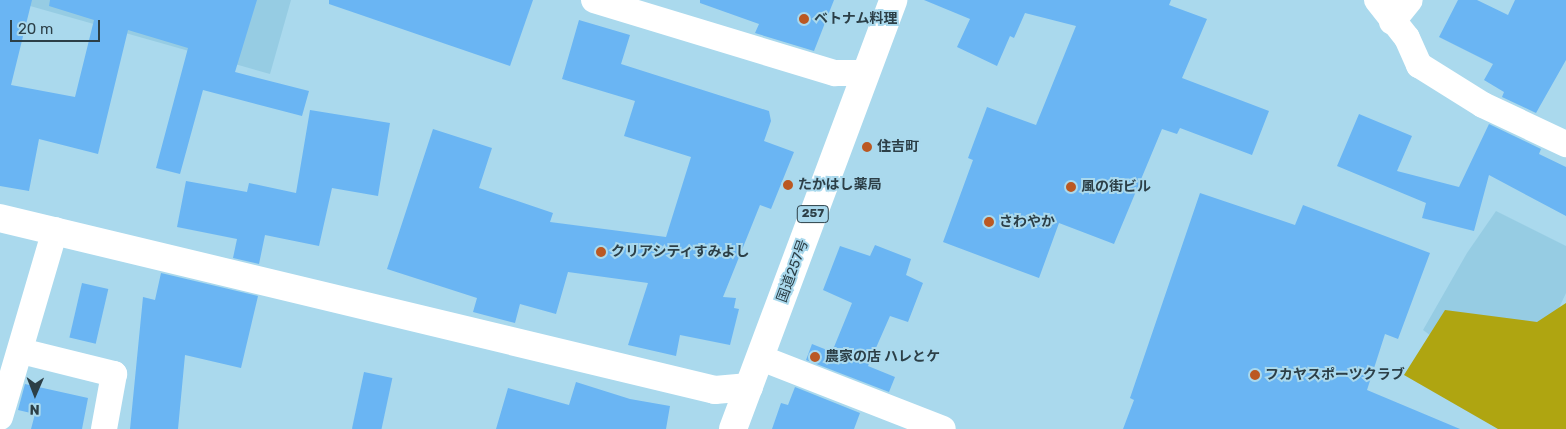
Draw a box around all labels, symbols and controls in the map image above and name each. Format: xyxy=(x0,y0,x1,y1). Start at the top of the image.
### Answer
scale bar xyxy=(12,10,102,42)
place label: ベトナム料理 xyxy=(814,11,898,27)
marker: ベトナム料理 xyxy=(798,13,810,25)
text: 20 m xyxy=(18,20,53,38)
place label: 住吉町 xyxy=(877,139,919,155)
marker: 住吉町 xyxy=(861,141,873,153)
place label: たかはし薬局 xyxy=(798,177,882,193)
marker: たかはし薬局 xyxy=(782,179,794,191)
place label: 風の街ビル xyxy=(1081,179,1151,195)
marker: 風の街ビル xyxy=(1065,181,1077,193)
road number: 257 xyxy=(797,204,829,223)
place label: さわやか xyxy=(999,214,1055,230)
marker: さわやか xyxy=(983,216,995,228)
street label: 国道257号 xyxy=(774,237,812,305)
place label: クリアシティすみよし xyxy=(611,244,751,260)
marker: クリアシティすみよし xyxy=(595,246,607,258)
place label: 農家の店 ハレとケ xyxy=(825,349,940,365)
marker: 農家の店 ハレとケ xyxy=(809,351,821,363)
place label: フカヤスポーツクラブ xyxy=(1265,367,1405,383)
north arrow xyxy=(10,369,60,419)
marker: フカヤスポーツクラブ xyxy=(1249,369,1261,381)
text: N xyxy=(30,401,40,418)

